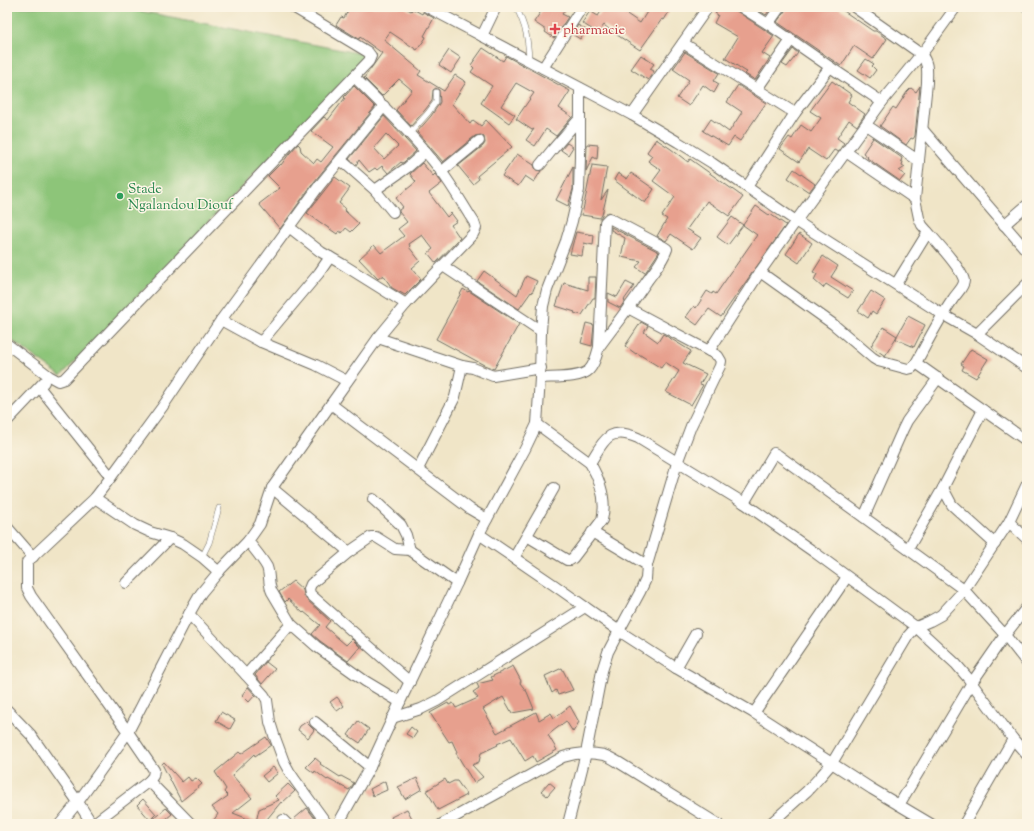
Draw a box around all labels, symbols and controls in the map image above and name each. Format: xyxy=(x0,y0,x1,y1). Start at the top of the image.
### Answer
place label: pharmacie xyxy=(563,21,625,41)
marker: pharmacie xyxy=(550,24,560,34)
place label: Stade Ngalandou Diouf xyxy=(128,180,234,216)
marker: Stade Ngalandou Diouf xyxy=(115,191,125,201)

